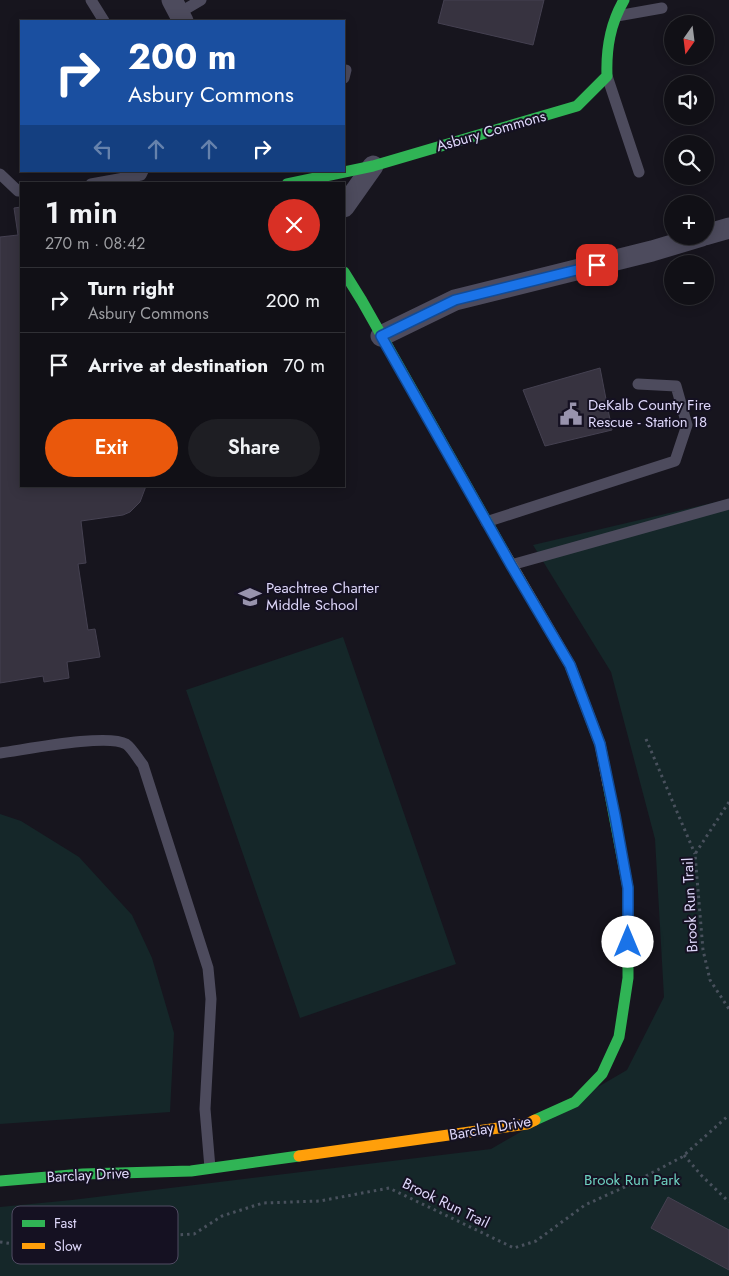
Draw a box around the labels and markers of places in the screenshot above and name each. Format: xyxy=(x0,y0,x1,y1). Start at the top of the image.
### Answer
pin xyxy=(576,244,618,286)
place label: DeKalb County Fire Rescue - Station 18 xyxy=(588,394,711,433)
public building icon: DeKalb County Fire Rescue - Station 18 xyxy=(558,401,584,427)
place label: Peachtree Charter Middle School xyxy=(266,577,380,616)
school or university icon: Peachtree Charter Middle School xyxy=(237,584,263,610)

